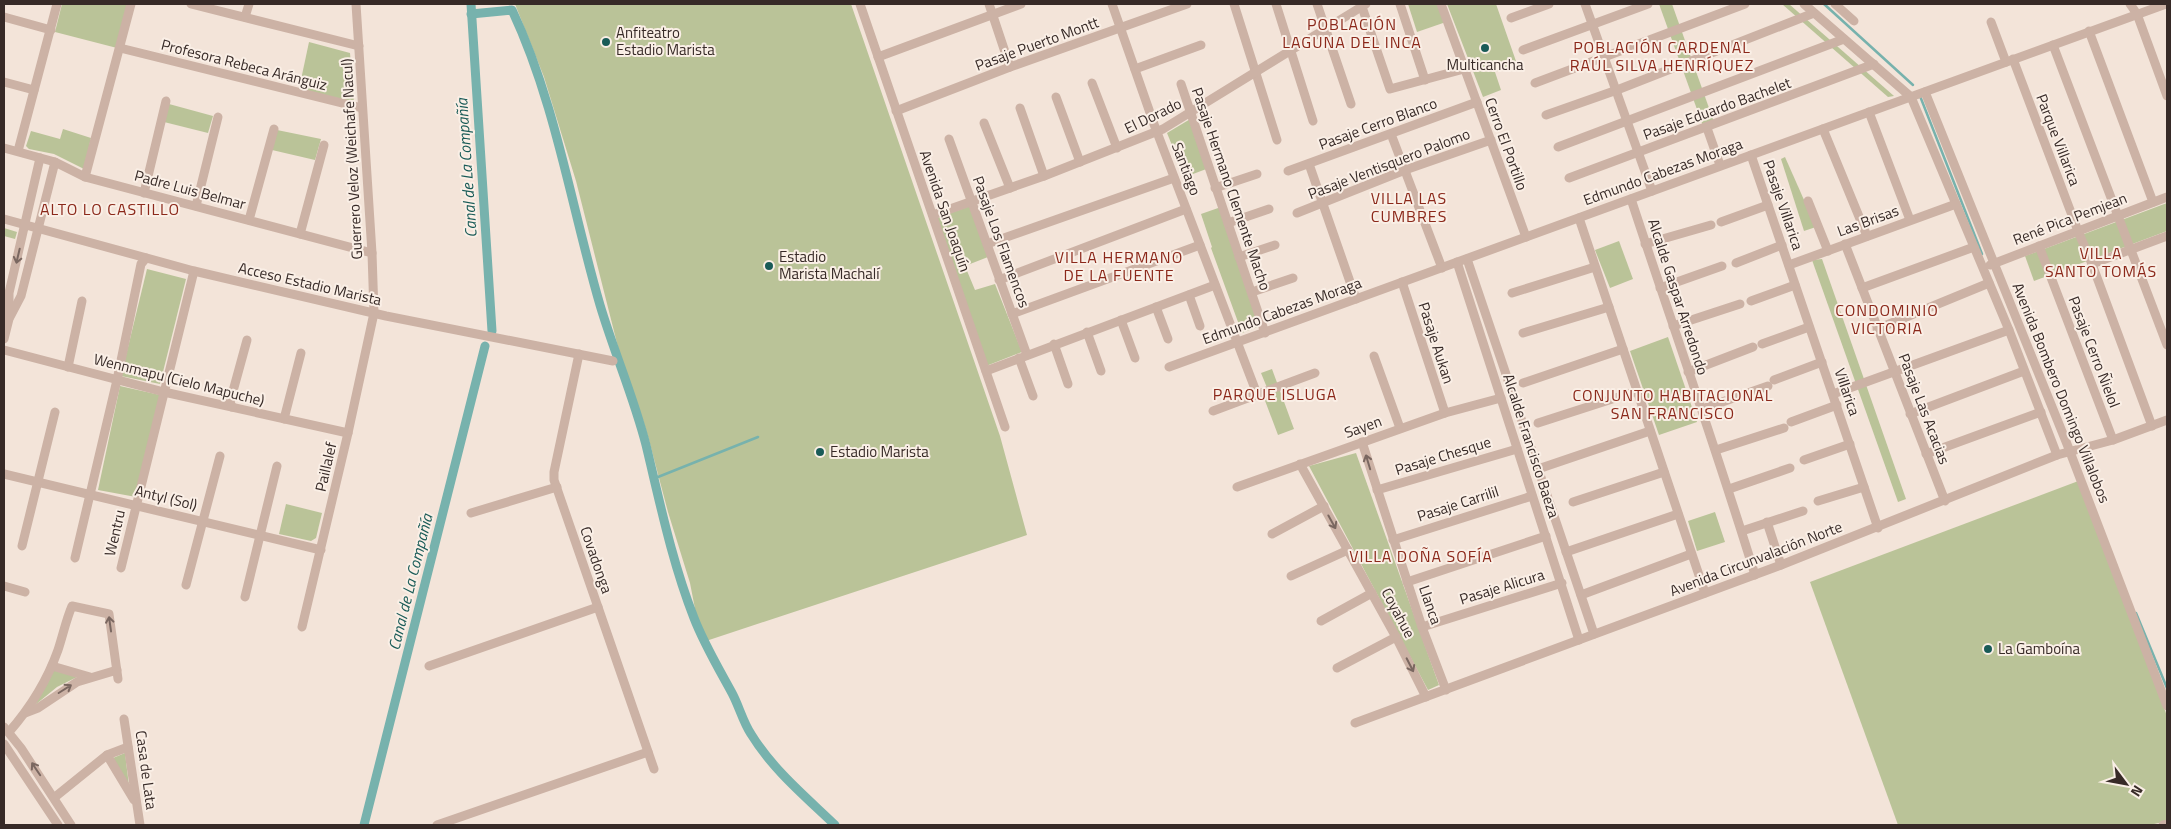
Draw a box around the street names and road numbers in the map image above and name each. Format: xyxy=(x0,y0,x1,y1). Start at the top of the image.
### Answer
street label: Pasaje Puerto Montt xyxy=(972,10,1103,77)
street label: Profesora Rebeca Aránguiz xyxy=(159,33,330,96)
street label: Guerrero Veloz (Weichafe Nacul) xyxy=(335,58,368,260)
street label: Pasaje Eduardo Bachelet xyxy=(1640,71,1795,146)
street label: Pasaje Hermano Clemente Macho xyxy=(1186,84,1277,293)
street label: Parque Villarica xyxy=(2030,90,2087,190)
street label: Pasaje Cerro Blanco xyxy=(1315,91,1440,156)
street label: El Dorado xyxy=(1120,92,1185,139)
street label: Cerro El Portillo xyxy=(1479,94,1534,194)
street label: Pasaje Ventisquero Palomo xyxy=(1304,122,1473,205)
street label: Edmundo Cabezas Moraga xyxy=(1580,132,1746,211)
street label: Santiago xyxy=(1166,139,1207,199)
street label: Avenida San Joaquín xyxy=(914,147,977,275)
street label: Pasaje Villarica xyxy=(1757,157,1810,253)
street label: Padre Luis Belmar xyxy=(132,164,248,215)
street label: Pasaje Los Flamencos xyxy=(967,173,1036,311)
street label: René Pica Pemjean xyxy=(2009,186,2130,251)
street label: Las Brisas xyxy=(1834,199,1902,242)
street label: Alcalde Gaspar Arredondo xyxy=(1642,216,1715,378)
street label: Acceso Estadio Marista xyxy=(236,256,384,311)
street label: Edmundo Cabezas Moraga xyxy=(1199,271,1365,350)
street label: Avenida Bombero Domingo Villalobos xyxy=(2007,279,2116,506)
street label: Pasaje Cerro Ñielol xyxy=(2063,293,2126,411)
street label: Pasaje Aukan xyxy=(1412,299,1460,387)
street label: Wennmapu (Cielo Mapuche) xyxy=(91,347,267,412)
street label: Pasaje Las Acacias xyxy=(1893,350,1956,468)
street label: Villarica xyxy=(1829,365,1866,419)
street label: Alcalde Francisco Baeza xyxy=(1497,371,1566,521)
street label: Sayen xyxy=(1341,409,1385,444)
street label: Pasaje Chesque xyxy=(1392,430,1494,481)
street label: Paillalef xyxy=(309,440,342,494)
street label: Antyl (Sol) xyxy=(132,479,200,516)
street label: Pasaje Carrilil xyxy=(1414,480,1502,528)
street label: Wentru xyxy=(98,507,131,558)
street label: Avenida Circunvalación Norte xyxy=(1666,515,1845,602)
street label: Covadonga xyxy=(574,523,619,597)
street label: Pasaje Alicura xyxy=(1456,563,1548,610)
street label: Llanca xyxy=(1413,582,1448,628)
street label: Coyahue xyxy=(1376,584,1421,642)
street label: Casa de Lata xyxy=(130,729,163,811)

